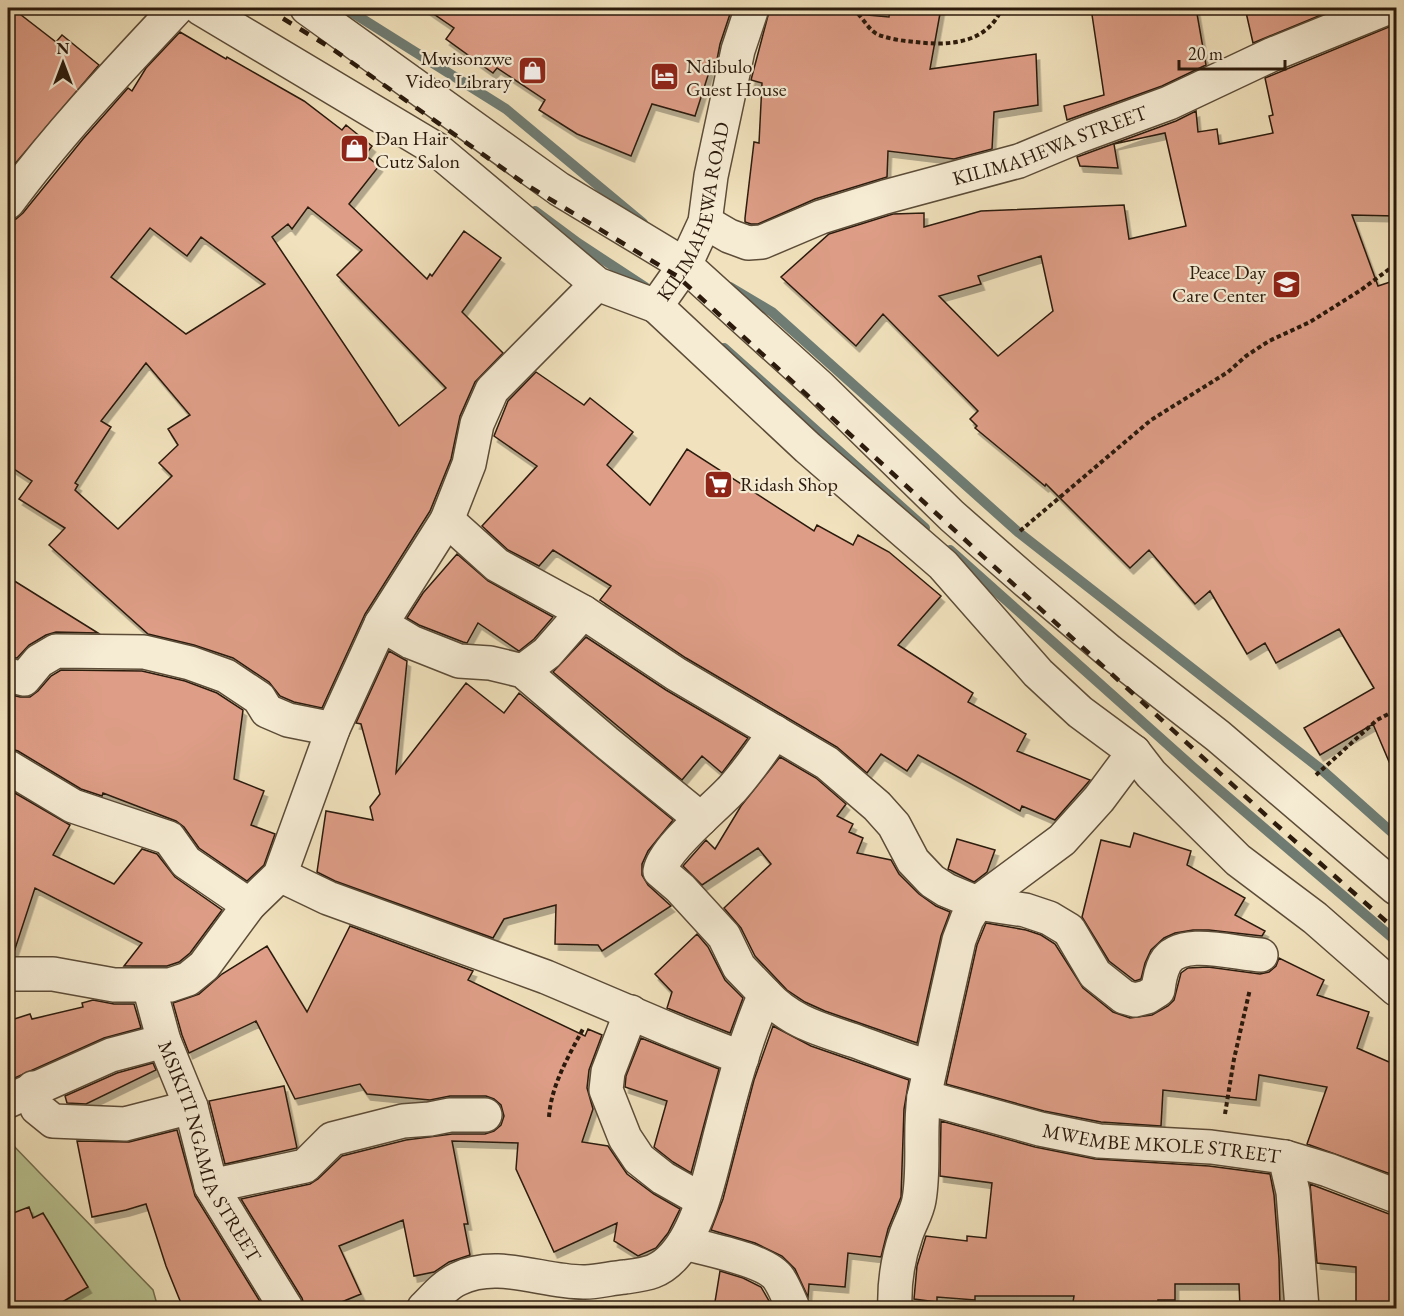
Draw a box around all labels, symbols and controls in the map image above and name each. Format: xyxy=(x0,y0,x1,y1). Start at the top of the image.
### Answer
north arrow xyxy=(33,33,93,93)
scale bar xyxy=(1179,33,1286,71)
text: N xyxy=(57,38,70,59)
text: 20 m xyxy=(1188,42,1223,65)
place label: Mwisonzwe Video Library xyxy=(405,45,512,94)
place label: Ndibulo Guest House xyxy=(686,53,787,102)
shop icon: Mwisonzwe Video Library xyxy=(517,54,549,86)
hotel icon: Ndibulo Guest House xyxy=(649,61,681,93)
street label: KILIMAHEWA STREET xyxy=(950,99,1151,191)
street label: KILIMAHEWA ROAD xyxy=(651,120,735,306)
place label: Dan Hair Cutz Salon xyxy=(375,125,461,174)
shop icon: Dan Hair Cutz Salon xyxy=(338,133,370,165)
place label: Peace Day Care Center xyxy=(1172,259,1266,308)
school or university icon: Peace Day Care Center xyxy=(1271,268,1303,300)
supermarket icon: Ridash Shop xyxy=(703,468,735,500)
place label: Ridash Shop xyxy=(740,471,838,497)
street label: MSIKITI NGAMIA STREET xyxy=(152,1037,268,1267)
street label: MWEMBE MKOLE STREET xyxy=(1040,1117,1283,1169)

